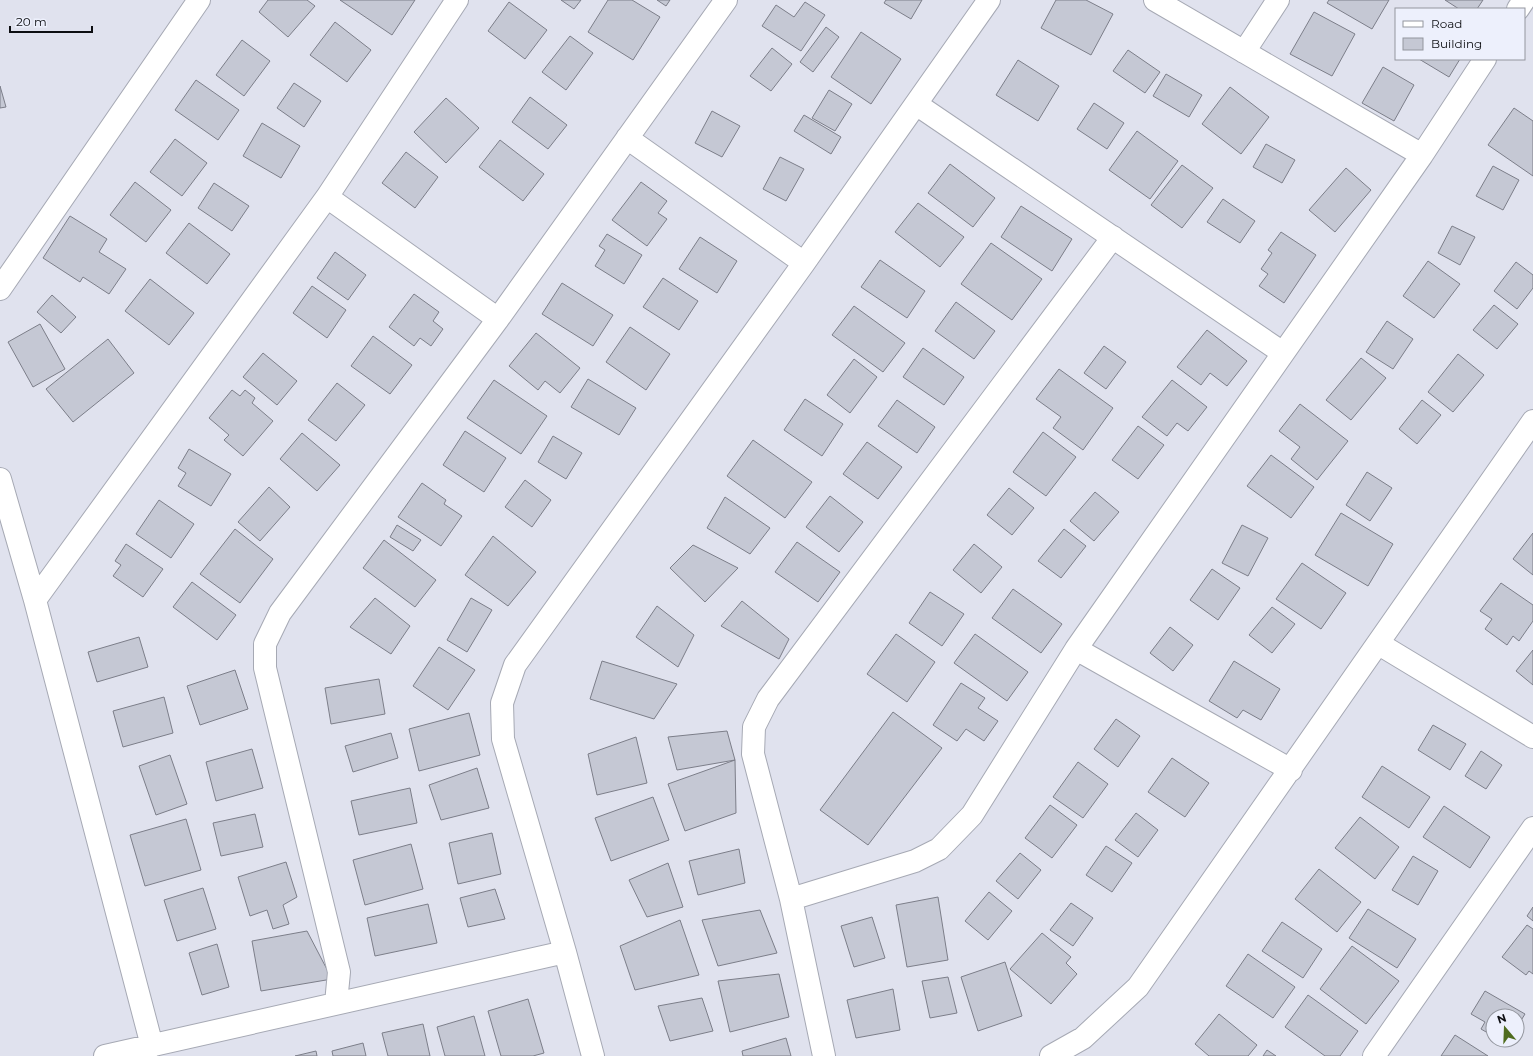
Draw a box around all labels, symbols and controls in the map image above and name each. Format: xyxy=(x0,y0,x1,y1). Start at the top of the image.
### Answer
scale bar xyxy=(10,8,92,34)
legend xyxy=(1395,8,1525,60)
text: 20 m xyxy=(16,14,47,29)
text: Road xyxy=(1431,16,1462,31)
text: Building xyxy=(1431,36,1482,51)
north arrow xyxy=(1485,1008,1525,1048)
text: N xyxy=(1495,1010,1508,1027)

